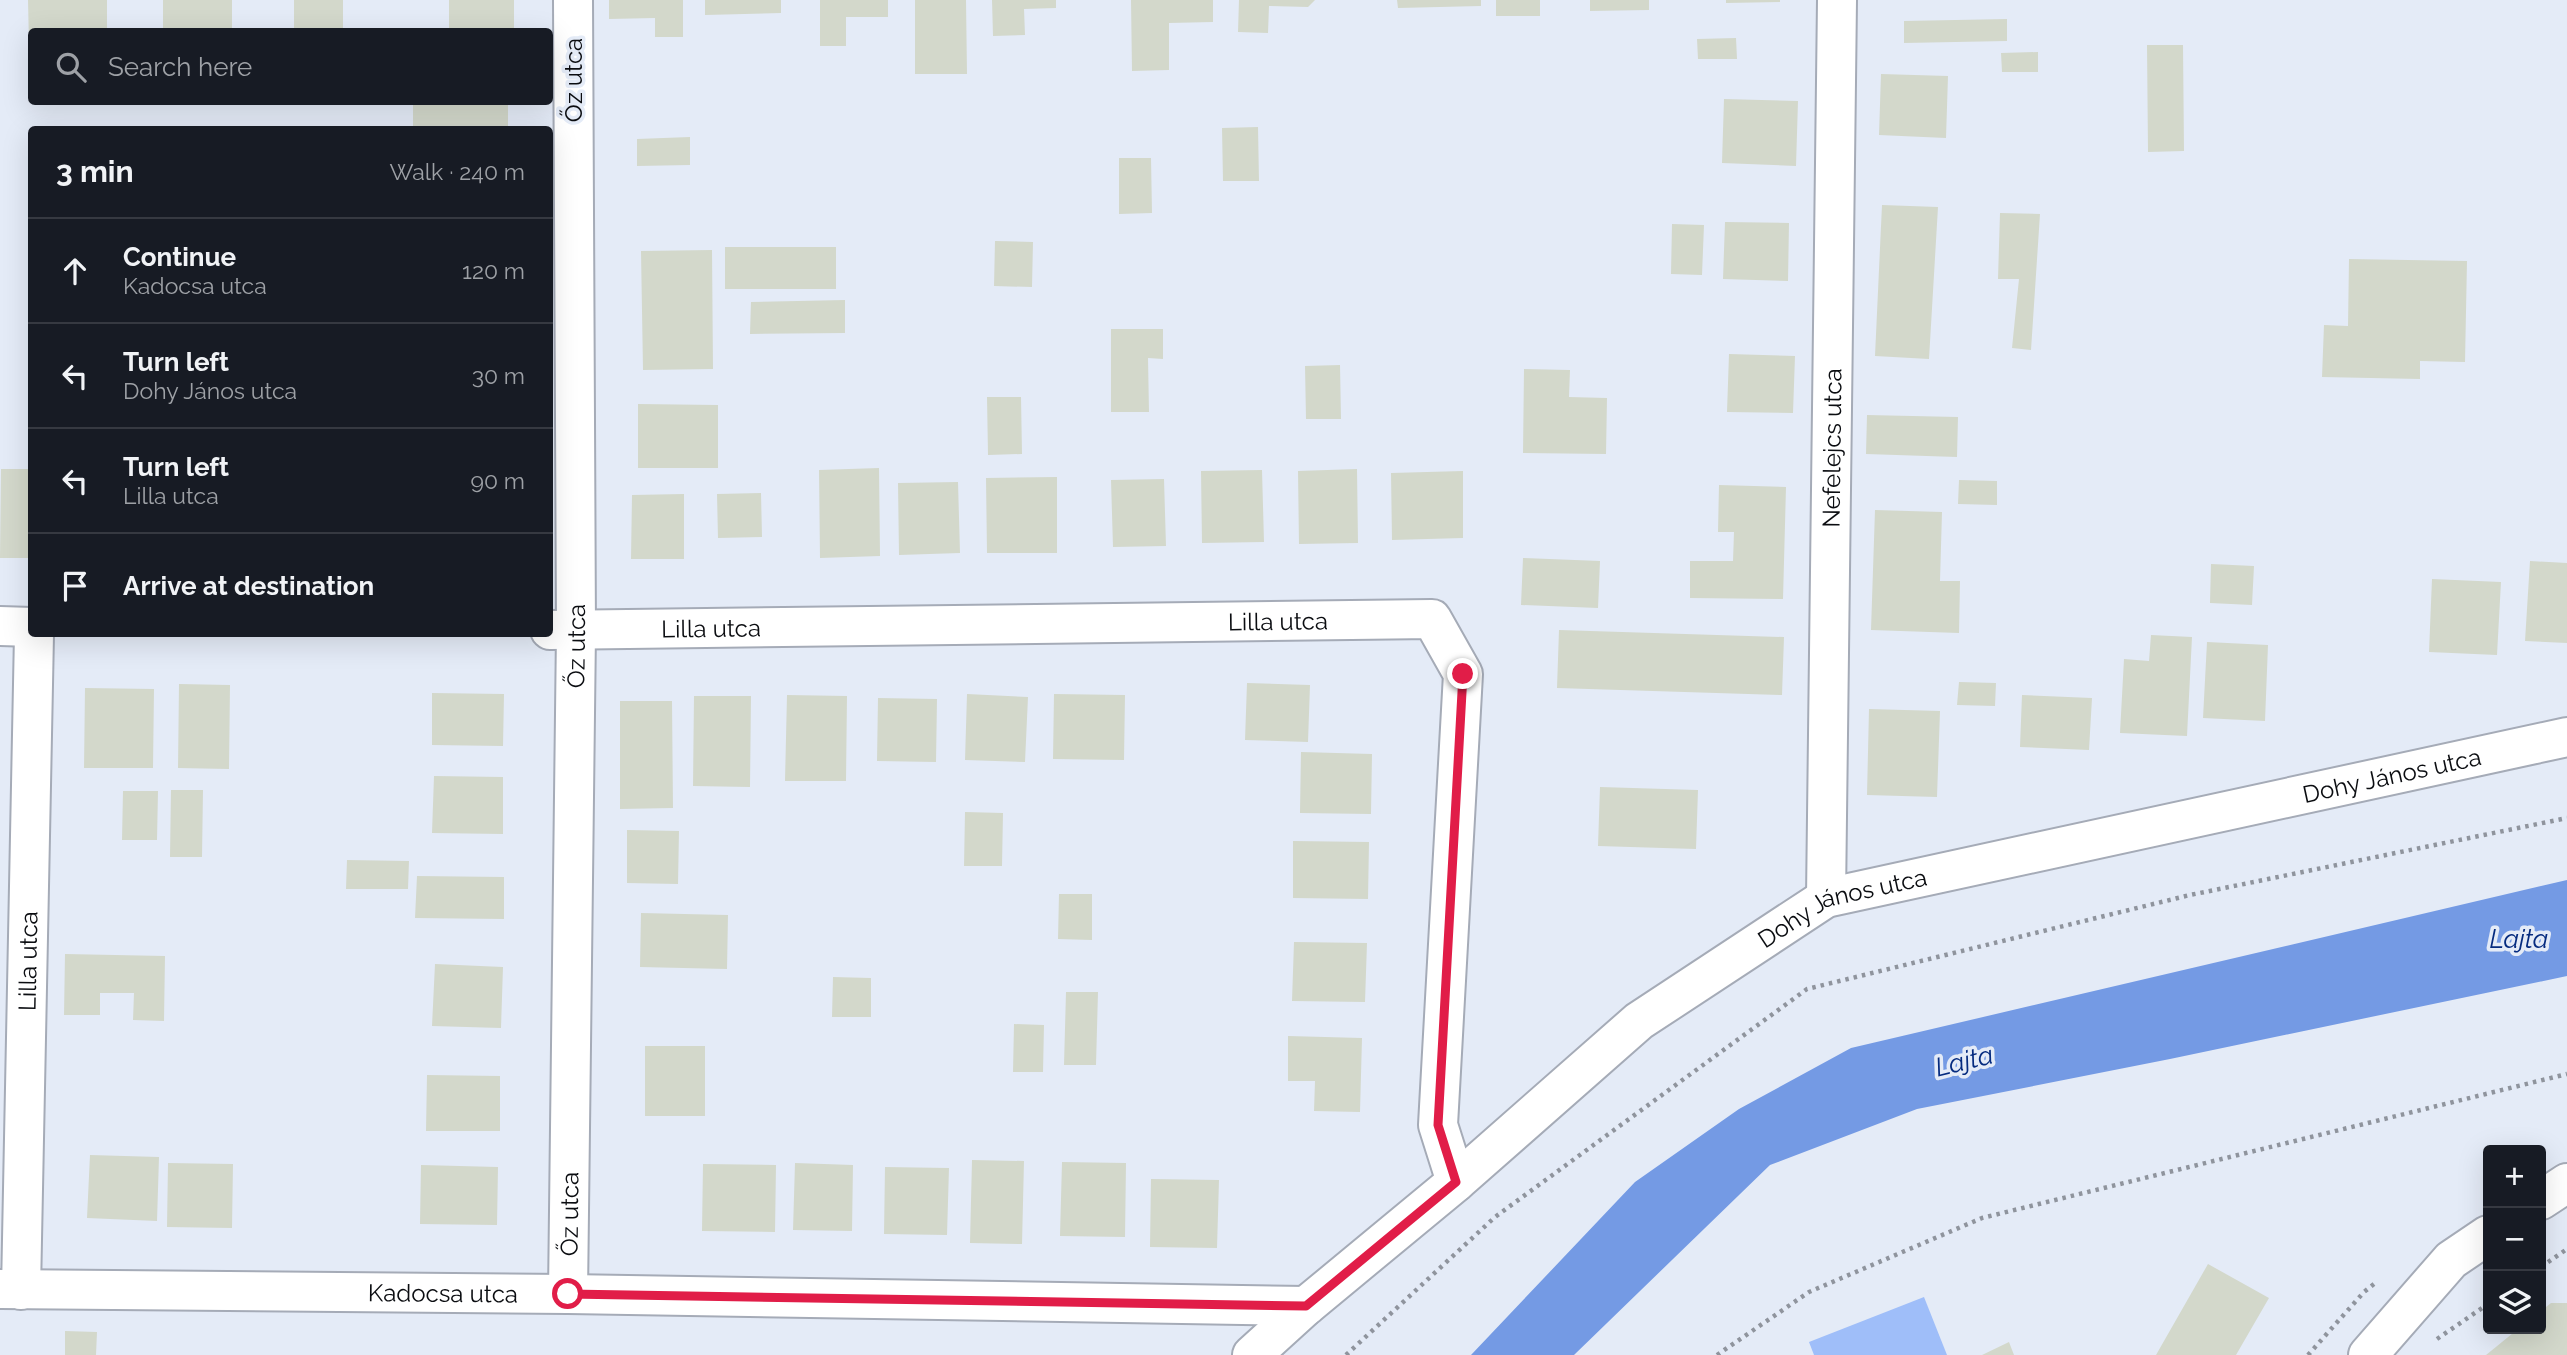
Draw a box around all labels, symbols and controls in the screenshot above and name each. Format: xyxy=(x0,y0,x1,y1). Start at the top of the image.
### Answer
search box xyxy=(28,28,553,105)
street label: Őz utca xyxy=(559,38,588,122)
icon: search xyxy=(52,48,90,86)
text: Search here xyxy=(108,52,252,82)
text: 3 min xyxy=(56,154,134,189)
text: Walk · 240 m xyxy=(389,158,525,185)
text: Continue xyxy=(123,242,236,272)
icon: ahead xyxy=(56,252,94,290)
text: 120 m xyxy=(462,257,525,284)
text: Kadocsa utca xyxy=(123,272,267,299)
text: Turn left xyxy=(123,347,229,377)
icon: left xyxy=(56,357,94,395)
text: 30 m xyxy=(472,362,525,389)
street label: Nefelejcs utca xyxy=(1816,368,1847,528)
text: Dohy János utca xyxy=(123,377,297,404)
text: Turn left xyxy=(123,452,229,482)
icon: left xyxy=(56,462,94,500)
text: 90 m xyxy=(470,467,525,494)
text: Lilla utca xyxy=(123,482,219,509)
icon: arrive xyxy=(56,567,94,605)
text: Arrive at destination xyxy=(123,571,374,601)
street label: Őz utca xyxy=(561,604,591,688)
street label: Lilla utca xyxy=(1228,606,1328,636)
street label: Lilla utca xyxy=(661,613,761,643)
route end xyxy=(1447,658,1478,689)
street label: Dohy János utca xyxy=(2300,742,2484,809)
street label: Dohy János utca xyxy=(1752,862,1930,954)
street label: Lilla utca xyxy=(12,911,43,1011)
water label: Lajta xyxy=(2490,924,2548,954)
water label: Lajta xyxy=(1932,1039,1996,1083)
map controls xyxy=(2483,1145,2546,1334)
button: + xyxy=(2483,1145,2546,1208)
street label: Őz utca xyxy=(554,1172,584,1256)
button: − xyxy=(2483,1208,2546,1271)
button: layers xyxy=(2483,1271,2546,1334)
street label: Kadocsa utca xyxy=(368,1278,518,1308)
route start xyxy=(552,1278,583,1309)

